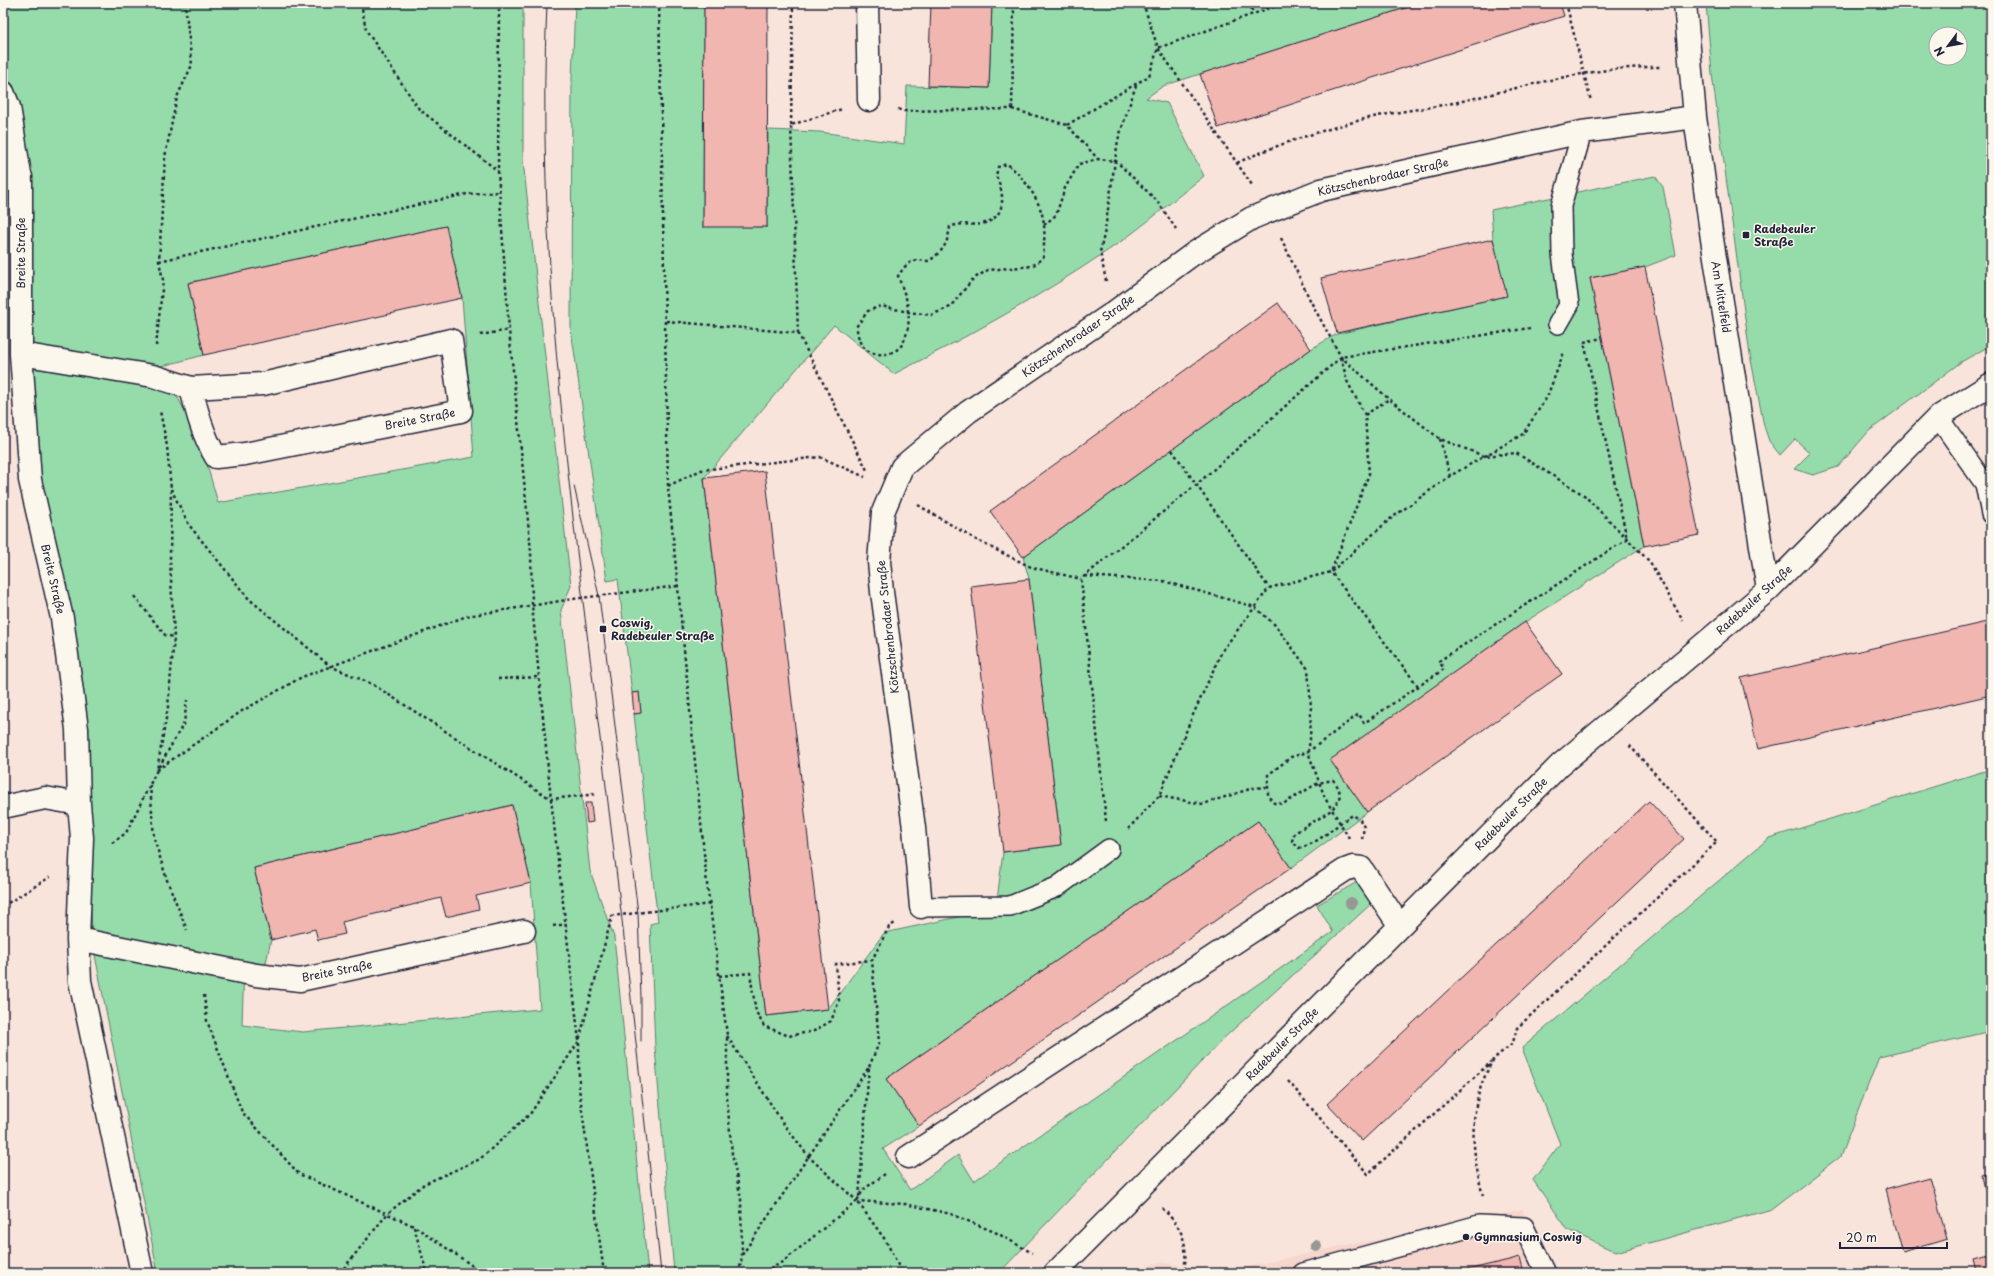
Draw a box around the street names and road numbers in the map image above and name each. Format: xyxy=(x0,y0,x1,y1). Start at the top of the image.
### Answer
street label: Kötzschenbrodaer Straße xyxy=(1316,153,1450,200)
street label: Breite Straße xyxy=(12,217,29,289)
street label: Am Mittelfeld xyxy=(1707,260,1736,334)
street label: Kötzschenbrodaer Straße xyxy=(1018,290,1138,381)
street label: Breite Straße xyxy=(383,403,457,434)
street label: Breite Straße xyxy=(37,542,70,616)
street label: Kötzschenbrodaer Straße xyxy=(872,559,903,695)
street label: Radebeuler Straße xyxy=(1712,561,1796,638)
street label: Radebeuler Straße xyxy=(1470,773,1551,854)
street label: Breite Straße xyxy=(300,955,374,986)
street label: Radebeuler Straße xyxy=(1241,1003,1322,1084)

